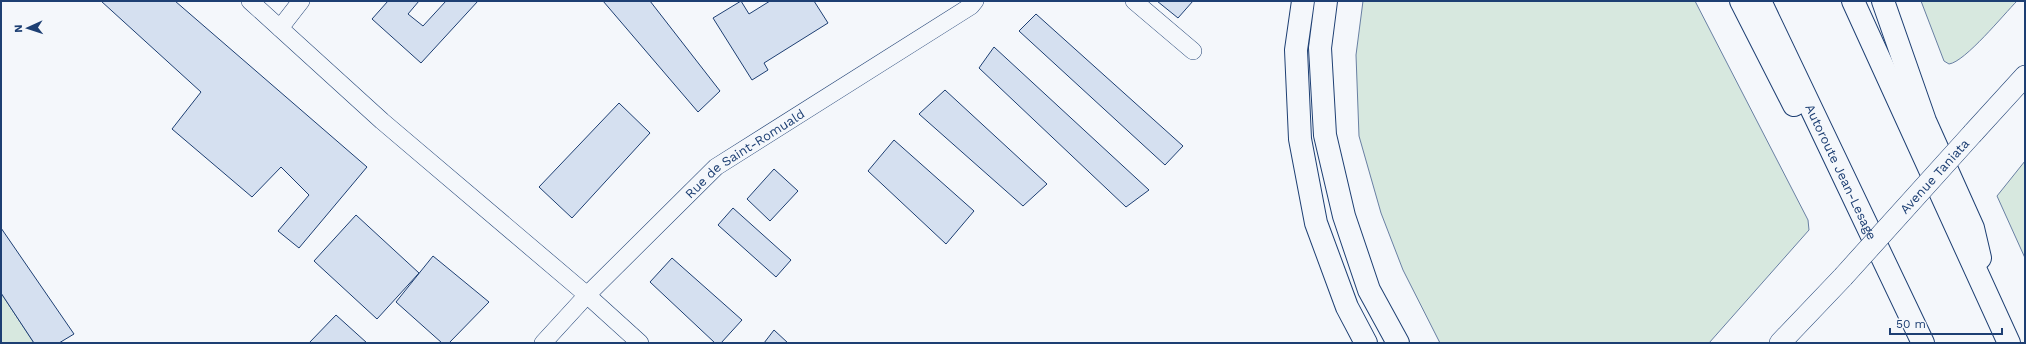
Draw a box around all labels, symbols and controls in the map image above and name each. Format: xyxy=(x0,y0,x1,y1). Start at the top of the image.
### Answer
north arrow xyxy=(8,8,48,48)
text: N xyxy=(12,24,25,33)
street label: Autoroute Jean-Lesage xyxy=(1802,102,1880,242)
street label: Rue de Saint-Romuald xyxy=(682,106,807,201)
street label: Avenue Taniata xyxy=(1897,135,1972,217)
scale bar xyxy=(1890,310,2002,336)
text: 50 m xyxy=(1896,317,1926,331)

